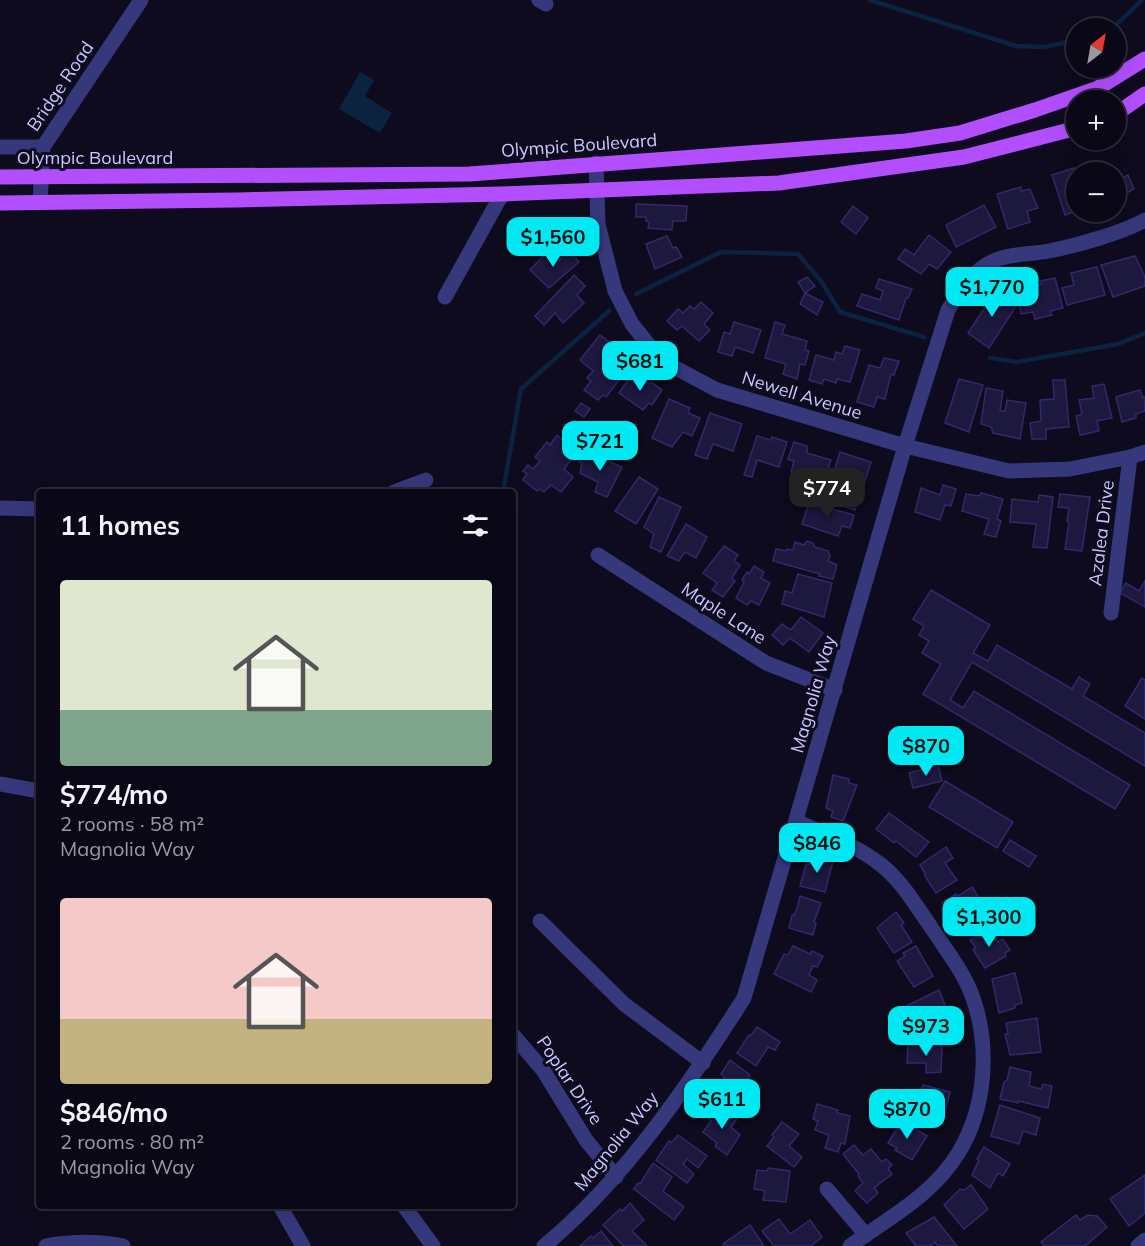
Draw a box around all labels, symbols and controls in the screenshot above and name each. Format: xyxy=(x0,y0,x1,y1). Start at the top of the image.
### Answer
north arrow xyxy=(1066,18,1126,78)
map controls xyxy=(1066,18,1126,222)
street label: Bridge Road xyxy=(22,37,98,135)
button: + xyxy=(1066,90,1126,150)
street label: Olympic Boulevard xyxy=(500,128,658,162)
street label: Olympic Boulevard xyxy=(17,146,173,169)
button: − xyxy=(1066,162,1126,222)
pin: $1,560 xyxy=(504,217,602,268)
text: $1,560 xyxy=(521,224,585,249)
pin: $1,770 xyxy=(943,267,1041,318)
text: $1,770 xyxy=(960,274,1024,299)
pin: $681 xyxy=(604,341,676,392)
text: $681 xyxy=(616,348,664,373)
street label: Newell Avenue xyxy=(739,366,865,424)
pin: $721 xyxy=(564,421,636,472)
text: $721 xyxy=(576,428,624,453)
pin: $774 xyxy=(791,468,863,519)
text: $774 xyxy=(803,475,851,500)
street label: Azalea Drive xyxy=(1083,479,1119,587)
text: 11 homes xyxy=(60,509,180,542)
icon: filters xyxy=(459,509,492,542)
street label: Maple Lane xyxy=(677,577,771,649)
icon: home xyxy=(222,619,330,727)
street label: Magnolia Way xyxy=(785,632,841,755)
pin: $870 xyxy=(890,726,962,777)
text: $870 xyxy=(902,733,950,758)
text: $774/mo xyxy=(60,778,168,811)
text: 2 rooms · 58 m² xyxy=(60,811,204,836)
pin: $846 xyxy=(781,823,853,874)
text: $846 xyxy=(793,830,841,855)
text: Magnolia Way xyxy=(60,836,195,861)
pin: $1,300 xyxy=(940,897,1038,948)
text: $1,300 xyxy=(957,904,1021,929)
icon: home xyxy=(222,937,330,1045)
pin: $973 xyxy=(890,1006,962,1057)
text: $973 xyxy=(902,1013,950,1038)
street label: Poplar Drive xyxy=(532,1031,608,1129)
pin: $611 xyxy=(686,1079,758,1130)
street label: Magnolia Way xyxy=(569,1086,663,1195)
text: $611 xyxy=(698,1086,746,1111)
pin: $870 xyxy=(871,1089,943,1140)
text: $846/mo xyxy=(60,1096,168,1129)
text: $870 xyxy=(883,1096,931,1121)
text: 2 rooms · 80 m² xyxy=(60,1129,204,1154)
text: Magnolia Way xyxy=(60,1154,195,1179)

